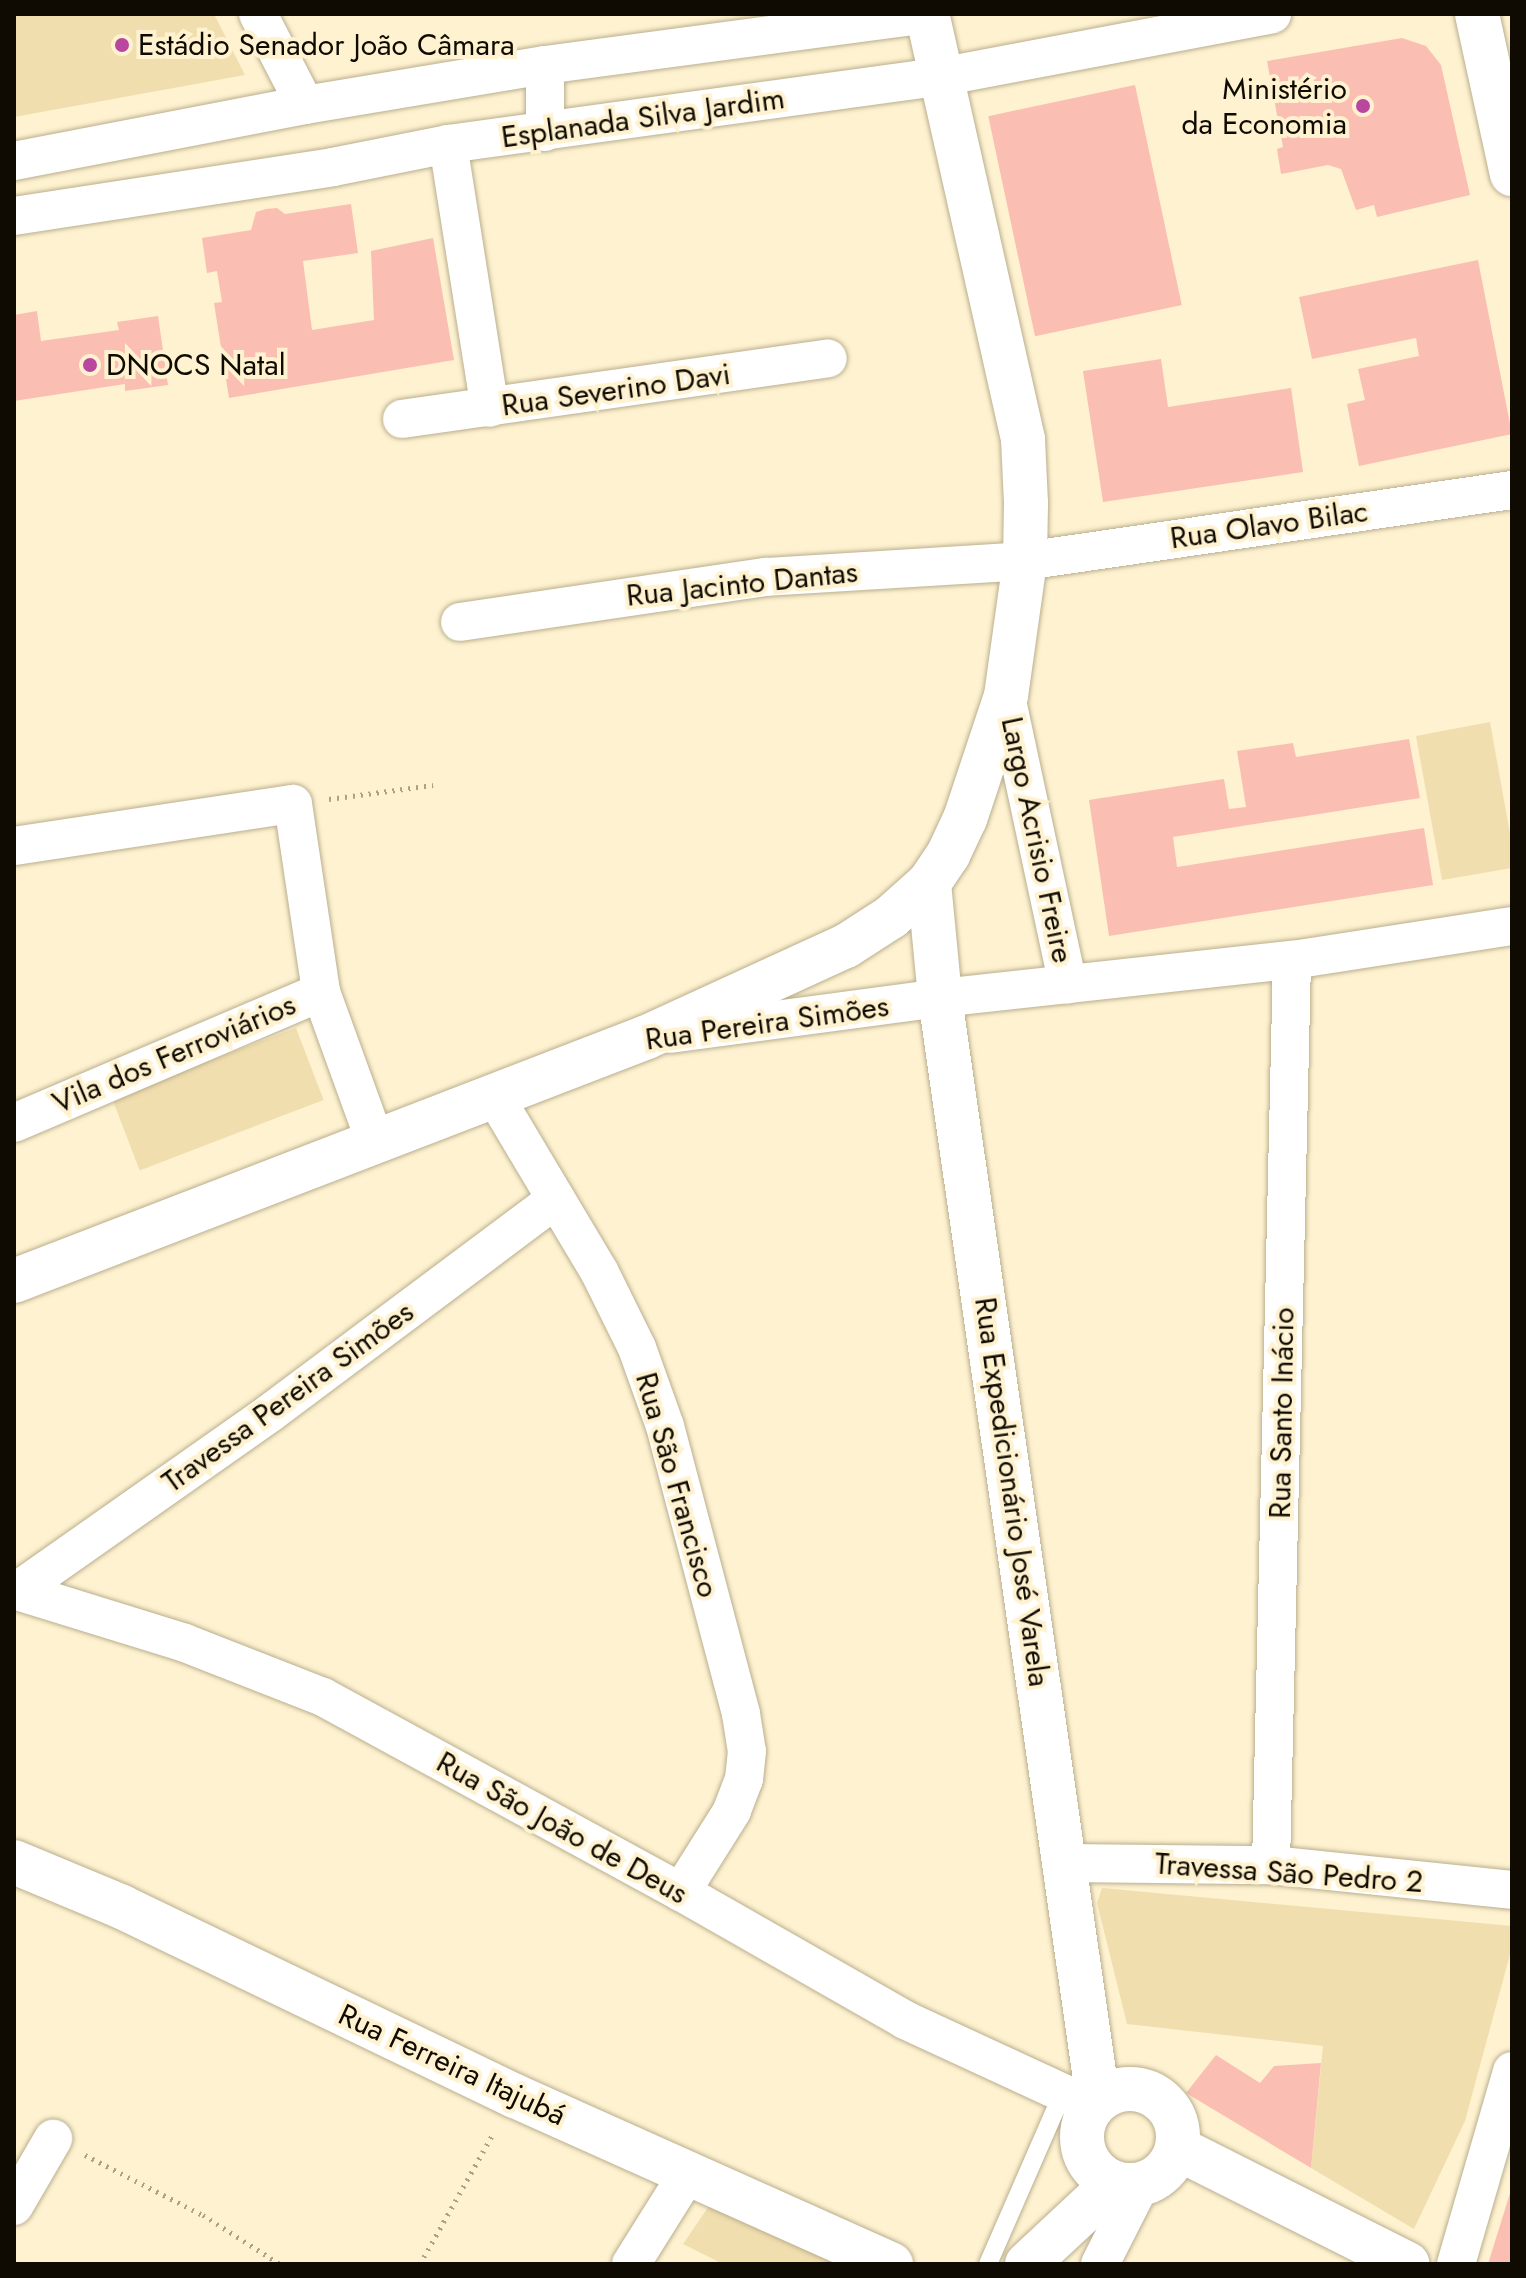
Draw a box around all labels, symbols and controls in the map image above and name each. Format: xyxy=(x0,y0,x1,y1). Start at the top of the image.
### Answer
place label: Estádio Senador João Câmara xyxy=(138,27,515,63)
marker: Estádio Senador João Câmara xyxy=(113,36,131,54)
place label: Ministério da Economia xyxy=(1181,71,1347,142)
street label: Esplanada Silva Jardim xyxy=(499,80,787,156)
marker: Ministério da Economia xyxy=(1354,97,1372,115)
place label: DNOCS Natal xyxy=(106,347,286,383)
marker: DNOCS Natal xyxy=(81,356,99,374)
street label: Rua Severino Davi xyxy=(499,356,733,424)
street label: Rua Olavo Bilac xyxy=(1168,493,1370,557)
street label: Rua Jacinto Dantas xyxy=(625,554,859,614)
street label: Largo Acrisio Freire xyxy=(993,714,1081,966)
street label: Vila dos Ferroviários xyxy=(47,987,301,1121)
street label: Rua Pereira Simões xyxy=(643,988,891,1058)
street label: Travessa Pereira Simões xyxy=(156,1294,420,1500)
street label: Rua Expedicionário José Varela xyxy=(967,1295,1057,1689)
street label: Rua Santo Inácio xyxy=(1262,1307,1302,1519)
street label: Rua São Francisco xyxy=(628,1368,726,1602)
street label: Rua São João de Deus xyxy=(430,1744,694,1912)
street label: Travessa São Pedro 2 xyxy=(1154,1846,1424,1900)
street label: Rua Ferreira Itajubá xyxy=(333,1997,571,2133)

